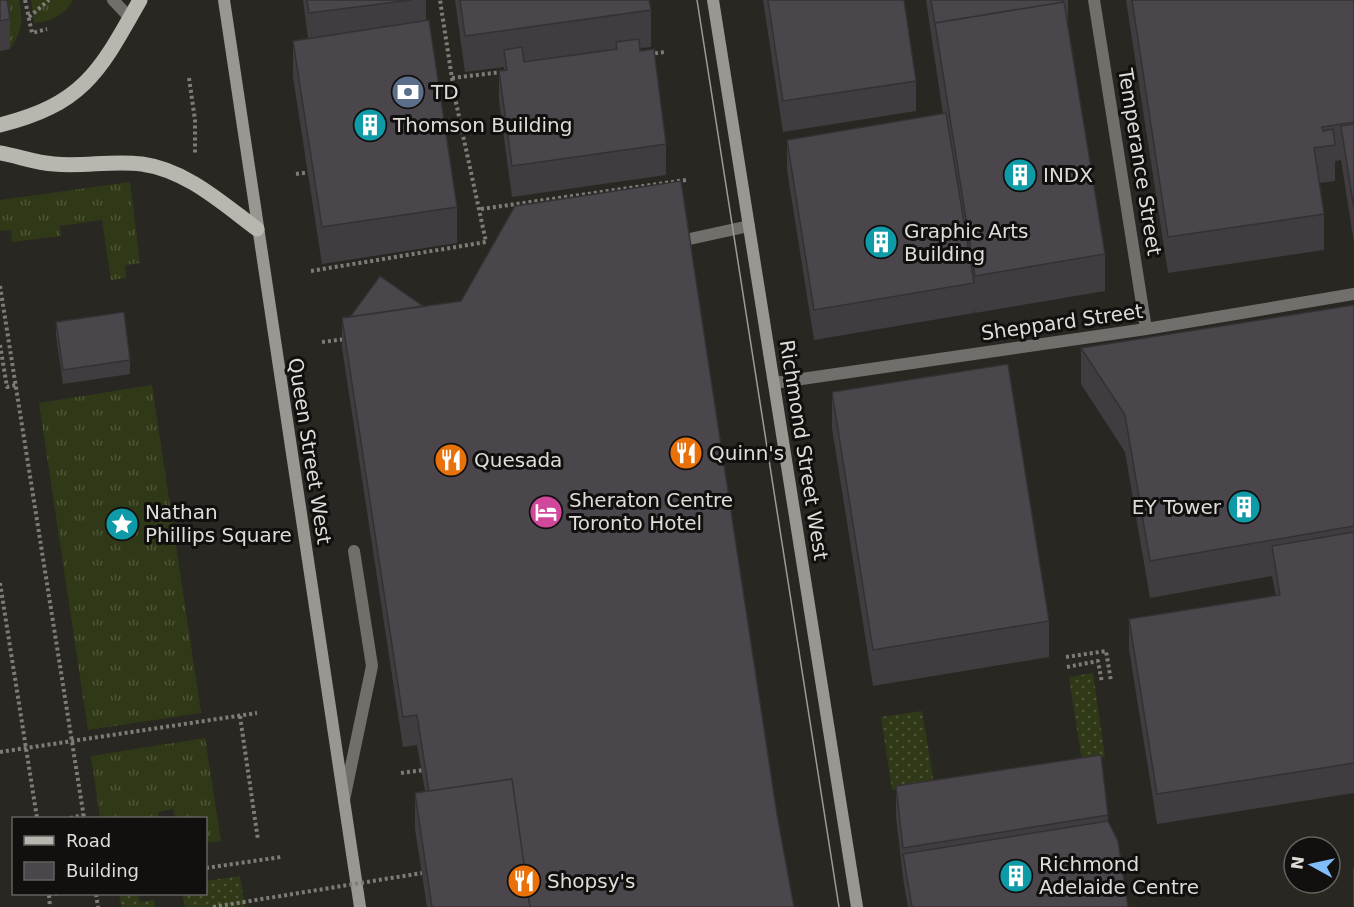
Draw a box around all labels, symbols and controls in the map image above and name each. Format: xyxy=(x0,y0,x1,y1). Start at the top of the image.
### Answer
street label: Temperance Street xyxy=(1113,66,1167,257)
bank icon: TD xyxy=(390,74,426,110)
place label: TD xyxy=(430,80,459,104)
building icon: Thomson Building xyxy=(352,107,388,143)
place label: Thomson Building xyxy=(392,113,572,137)
building icon: INDX xyxy=(1002,157,1038,193)
place label: INDX xyxy=(1043,163,1093,187)
place label: Graphic Arts Building xyxy=(904,219,1028,266)
building icon: Graphic Arts Building xyxy=(863,224,899,260)
street label: Sheppard Street xyxy=(980,299,1145,345)
street label: Richmond Street West xyxy=(775,338,833,562)
street label: Queen Street West xyxy=(283,356,337,546)
restaurant icon: Quinn's xyxy=(668,435,704,471)
place label: Quinn's xyxy=(709,441,784,465)
restaurant icon: Quesada xyxy=(433,442,469,478)
place label: Quesada xyxy=(474,448,562,472)
place label: Sheraton Centre Toronto Hotel xyxy=(568,488,733,535)
building icon: EY Tower xyxy=(1226,489,1262,525)
hotel icon: Sheraton Centre Toronto Hotel xyxy=(528,494,564,530)
place label: EY Tower xyxy=(1132,495,1222,519)
place label: Nathan Phillips Square xyxy=(145,500,292,547)
place icon: Nathan Phillips Square xyxy=(104,506,140,542)
legend xyxy=(12,817,207,895)
text: Road xyxy=(66,830,111,851)
north arrow xyxy=(1282,835,1342,895)
place label: Richmond Adelaide Centre xyxy=(1039,852,1199,899)
text: N xyxy=(1287,855,1308,871)
building icon: Richmond Adelaide Centre xyxy=(998,858,1034,894)
text: Building xyxy=(66,860,139,881)
restaurant icon: Shopsy's xyxy=(506,863,542,899)
place label: Shopsy's xyxy=(547,869,635,893)

